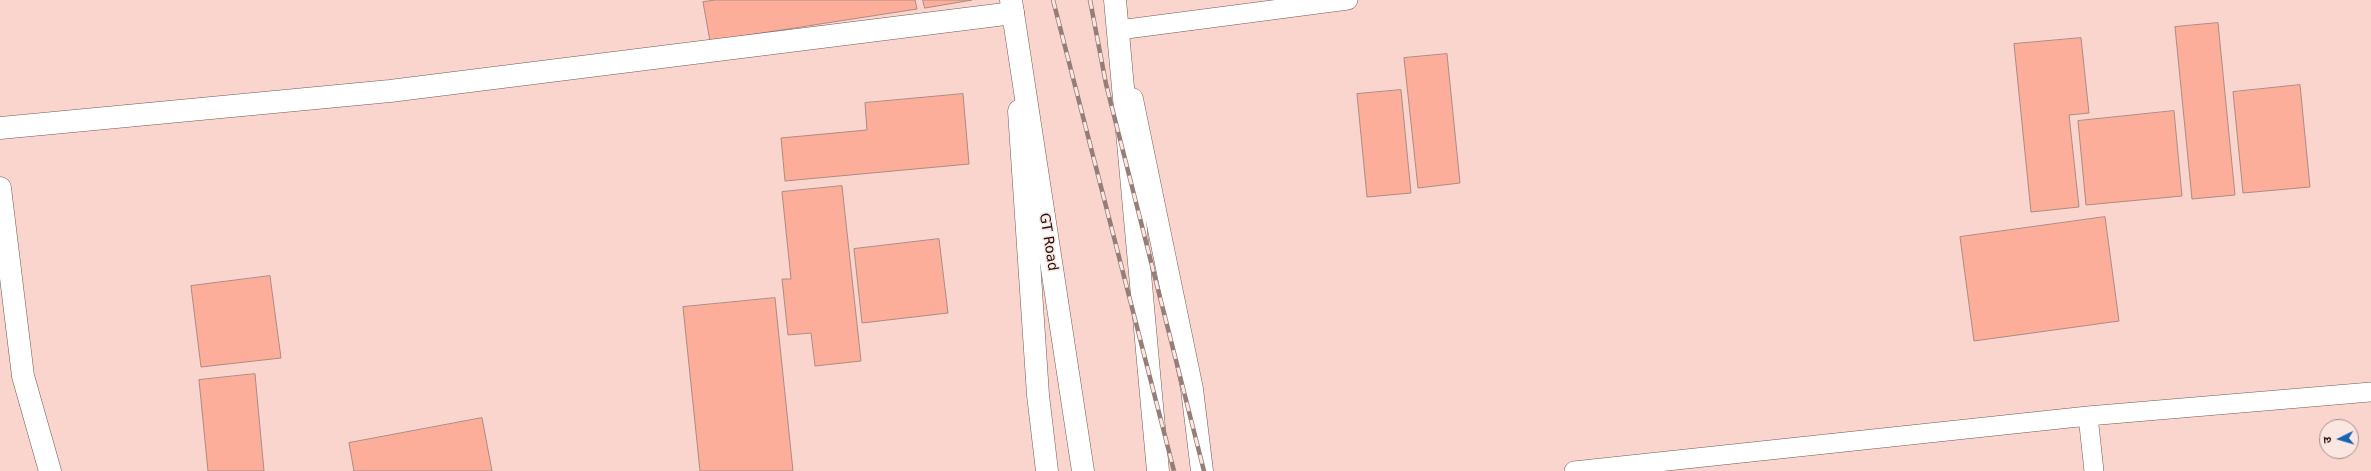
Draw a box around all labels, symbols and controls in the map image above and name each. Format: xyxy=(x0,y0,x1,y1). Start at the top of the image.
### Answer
street label: GT Road xyxy=(1035,212,1061,272)
north arrow xyxy=(2319,419,2359,459)
text: उ xyxy=(2321,436,2334,444)

